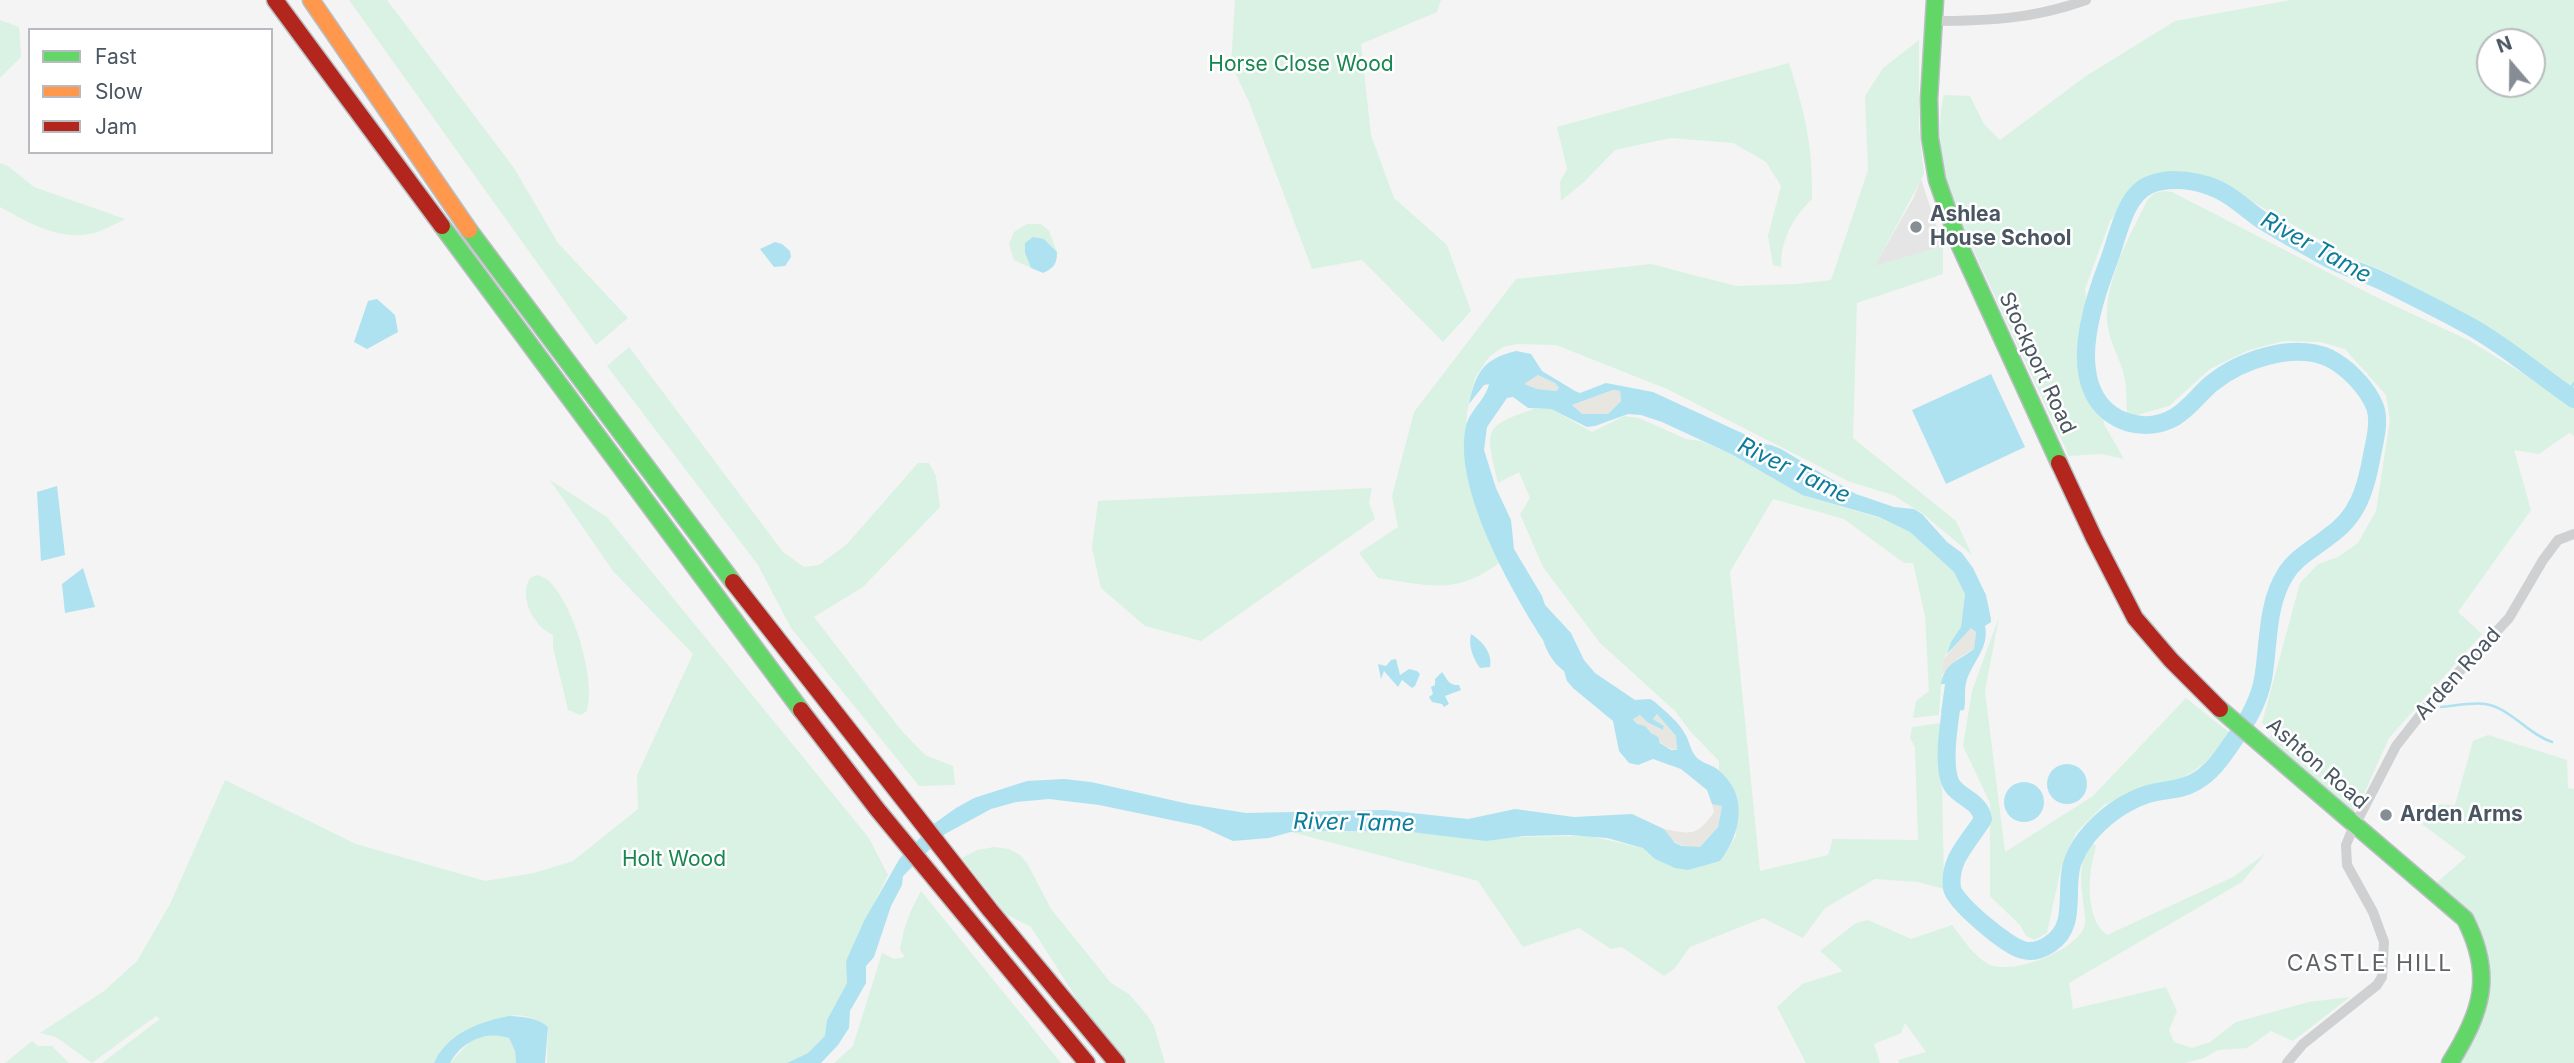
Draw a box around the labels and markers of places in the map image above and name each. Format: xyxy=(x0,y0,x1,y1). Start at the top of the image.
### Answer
place label: Ashlea House School xyxy=(1930,202,2072,252)
marker: Ashlea House School xyxy=(1908,219,1924,235)
place label: Arden Arms xyxy=(2400,802,2523,828)
marker: Arden Arms xyxy=(2378,807,2394,823)

